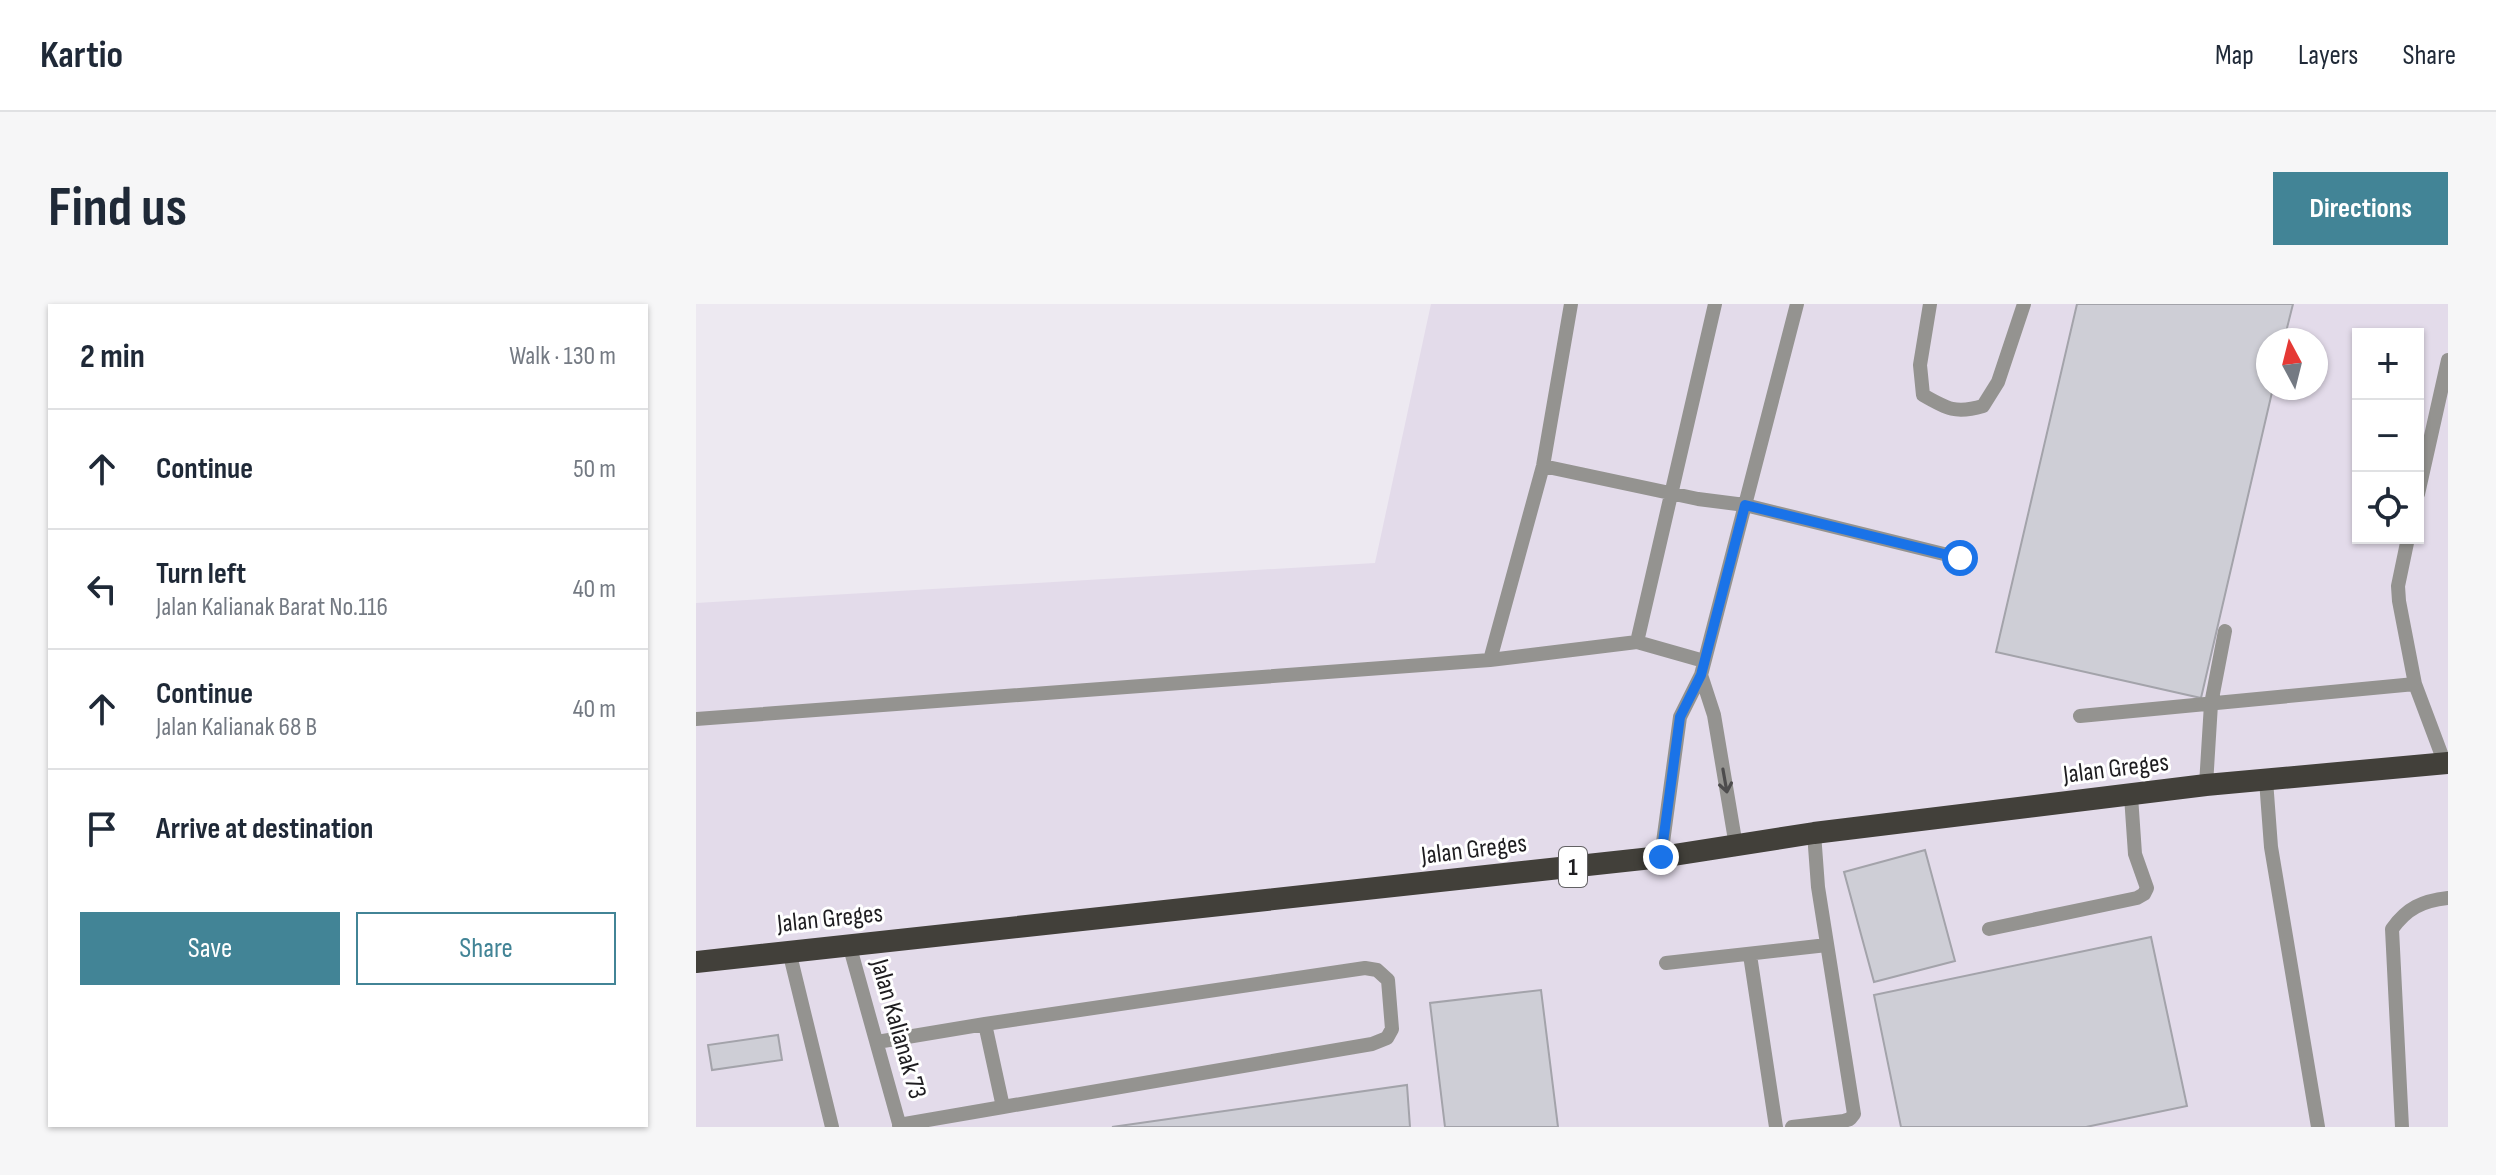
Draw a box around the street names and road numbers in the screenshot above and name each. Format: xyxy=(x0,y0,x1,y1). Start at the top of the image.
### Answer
street label: Jalan Greges xyxy=(2060,747,2171,791)
street label: Jalan Greges xyxy=(1418,828,1529,872)
road number: 1 xyxy=(1559,847,1587,887)
street label: Jalan Greges xyxy=(775,898,884,940)
street label: Jalan Kalianak 73 xyxy=(863,955,933,1102)

